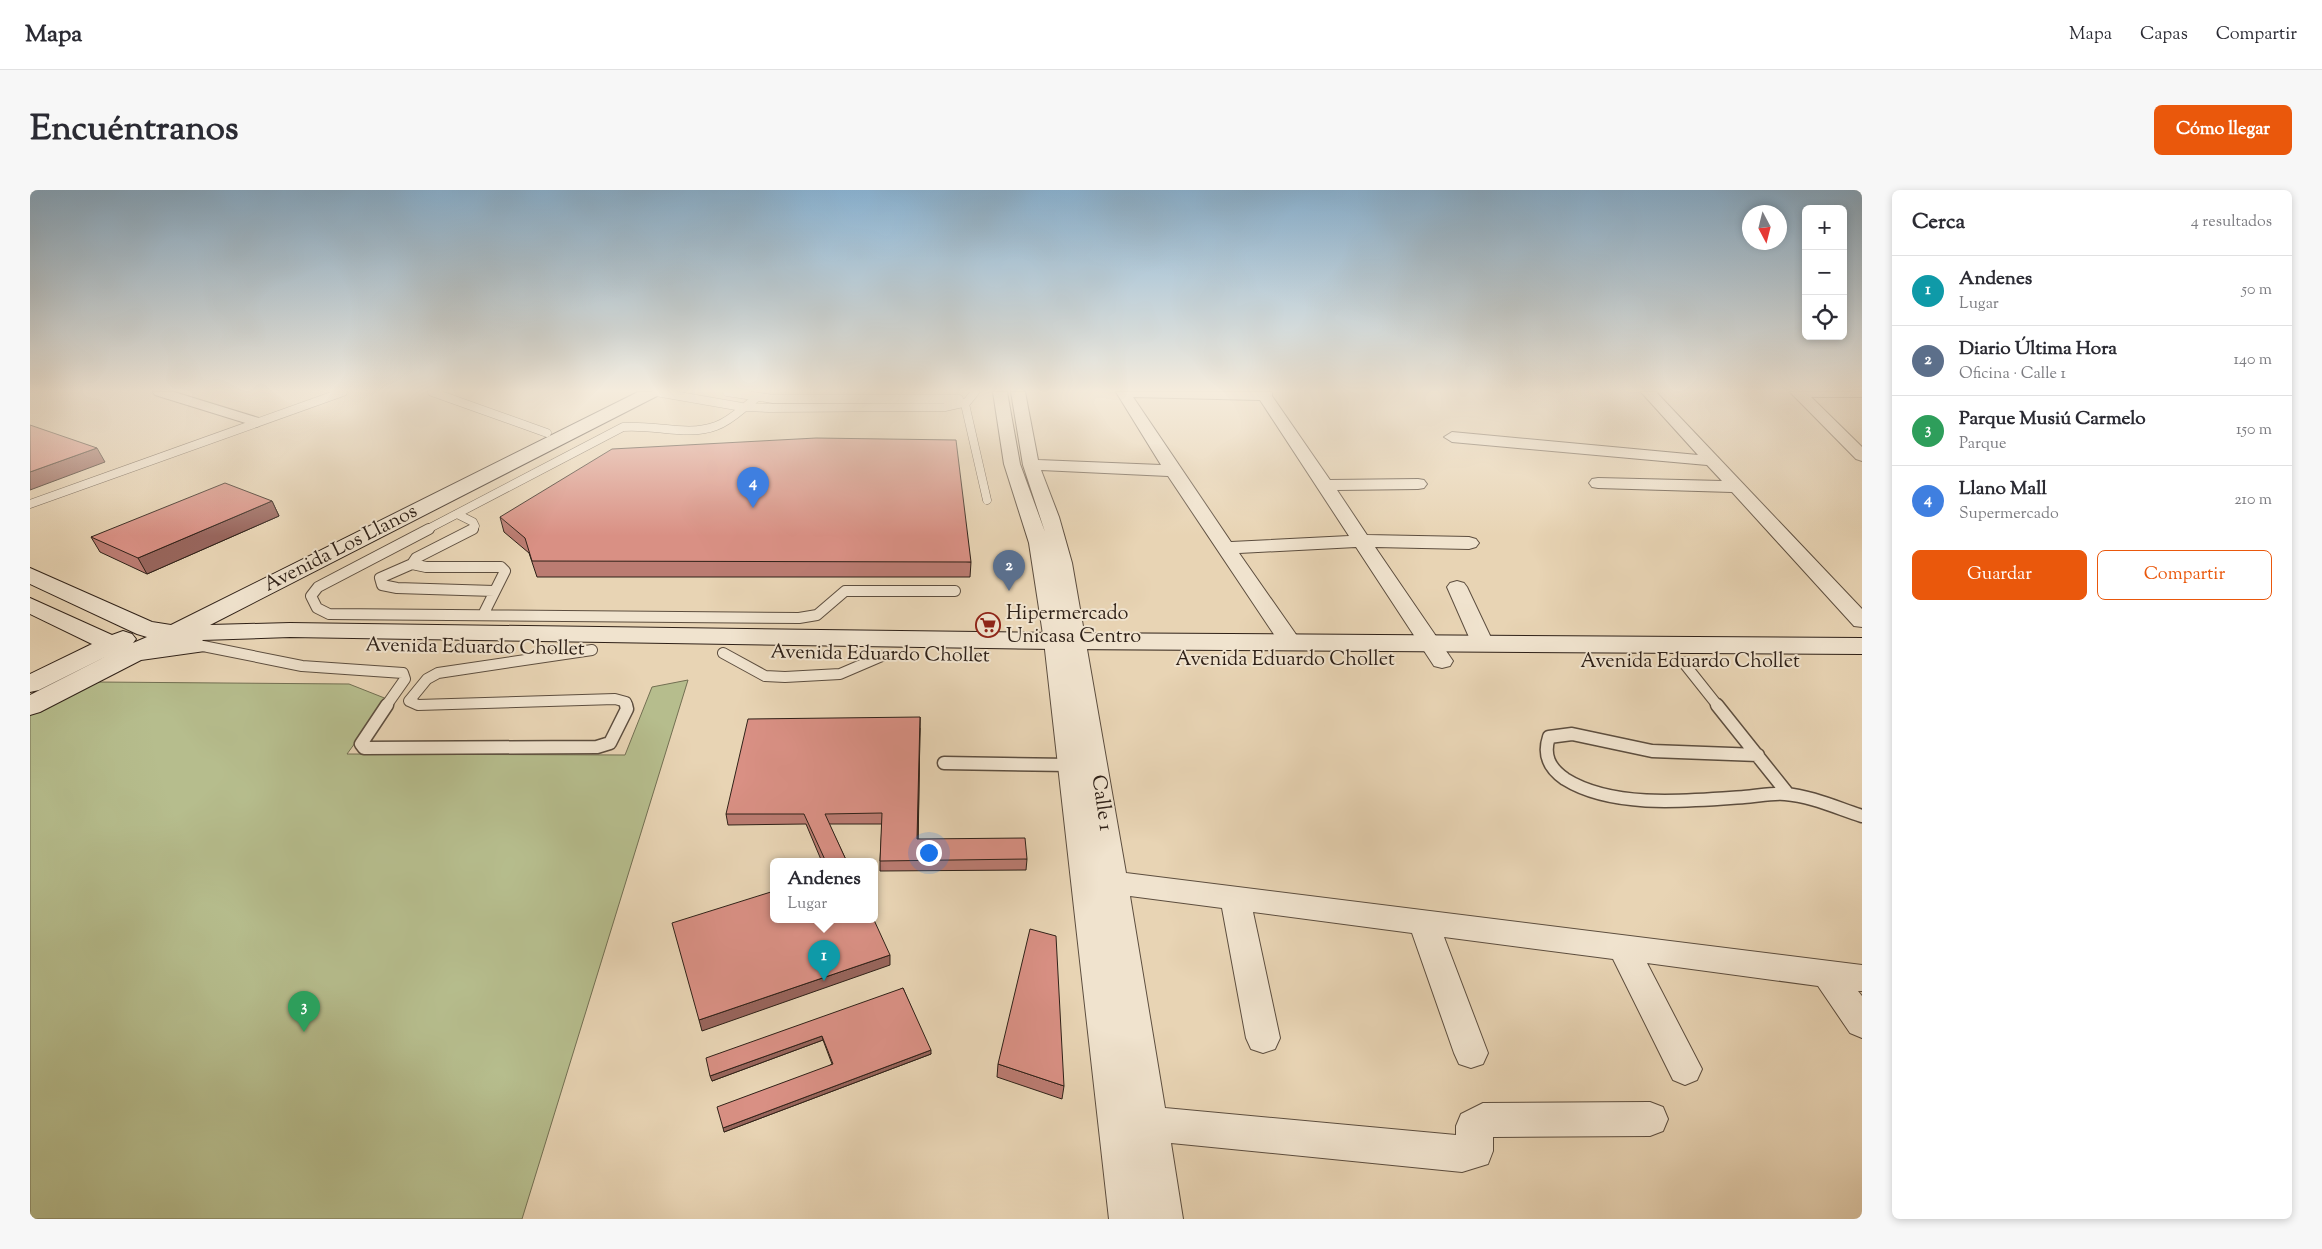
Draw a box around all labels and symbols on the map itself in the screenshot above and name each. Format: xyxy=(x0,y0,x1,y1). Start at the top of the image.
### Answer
north arrow xyxy=(1742,205,1787,250)
pin: 4 xyxy=(737,467,769,508)
street label: Avenida Los Llanos xyxy=(259,498,423,600)
pin: 2 xyxy=(993,550,1025,591)
place label: Hipermercado Unicasa Centro xyxy=(1006,600,1141,652)
supermarket icon: Hipermercado Unicasa Centro xyxy=(975,612,1001,638)
street label: Avenida Eduardo Chollet xyxy=(365,632,585,664)
street label: Avenida Eduardo Chollet xyxy=(770,639,990,671)
street label: Avenida Eduardo Chollet xyxy=(1175,646,1395,675)
street label: Avenida Eduardo Chollet xyxy=(1580,648,1800,677)
street label: Calle 1 xyxy=(1083,773,1119,833)
your location xyxy=(916,840,942,866)
pin: 1 xyxy=(808,940,840,981)
pin: 3 xyxy=(288,991,320,1032)

